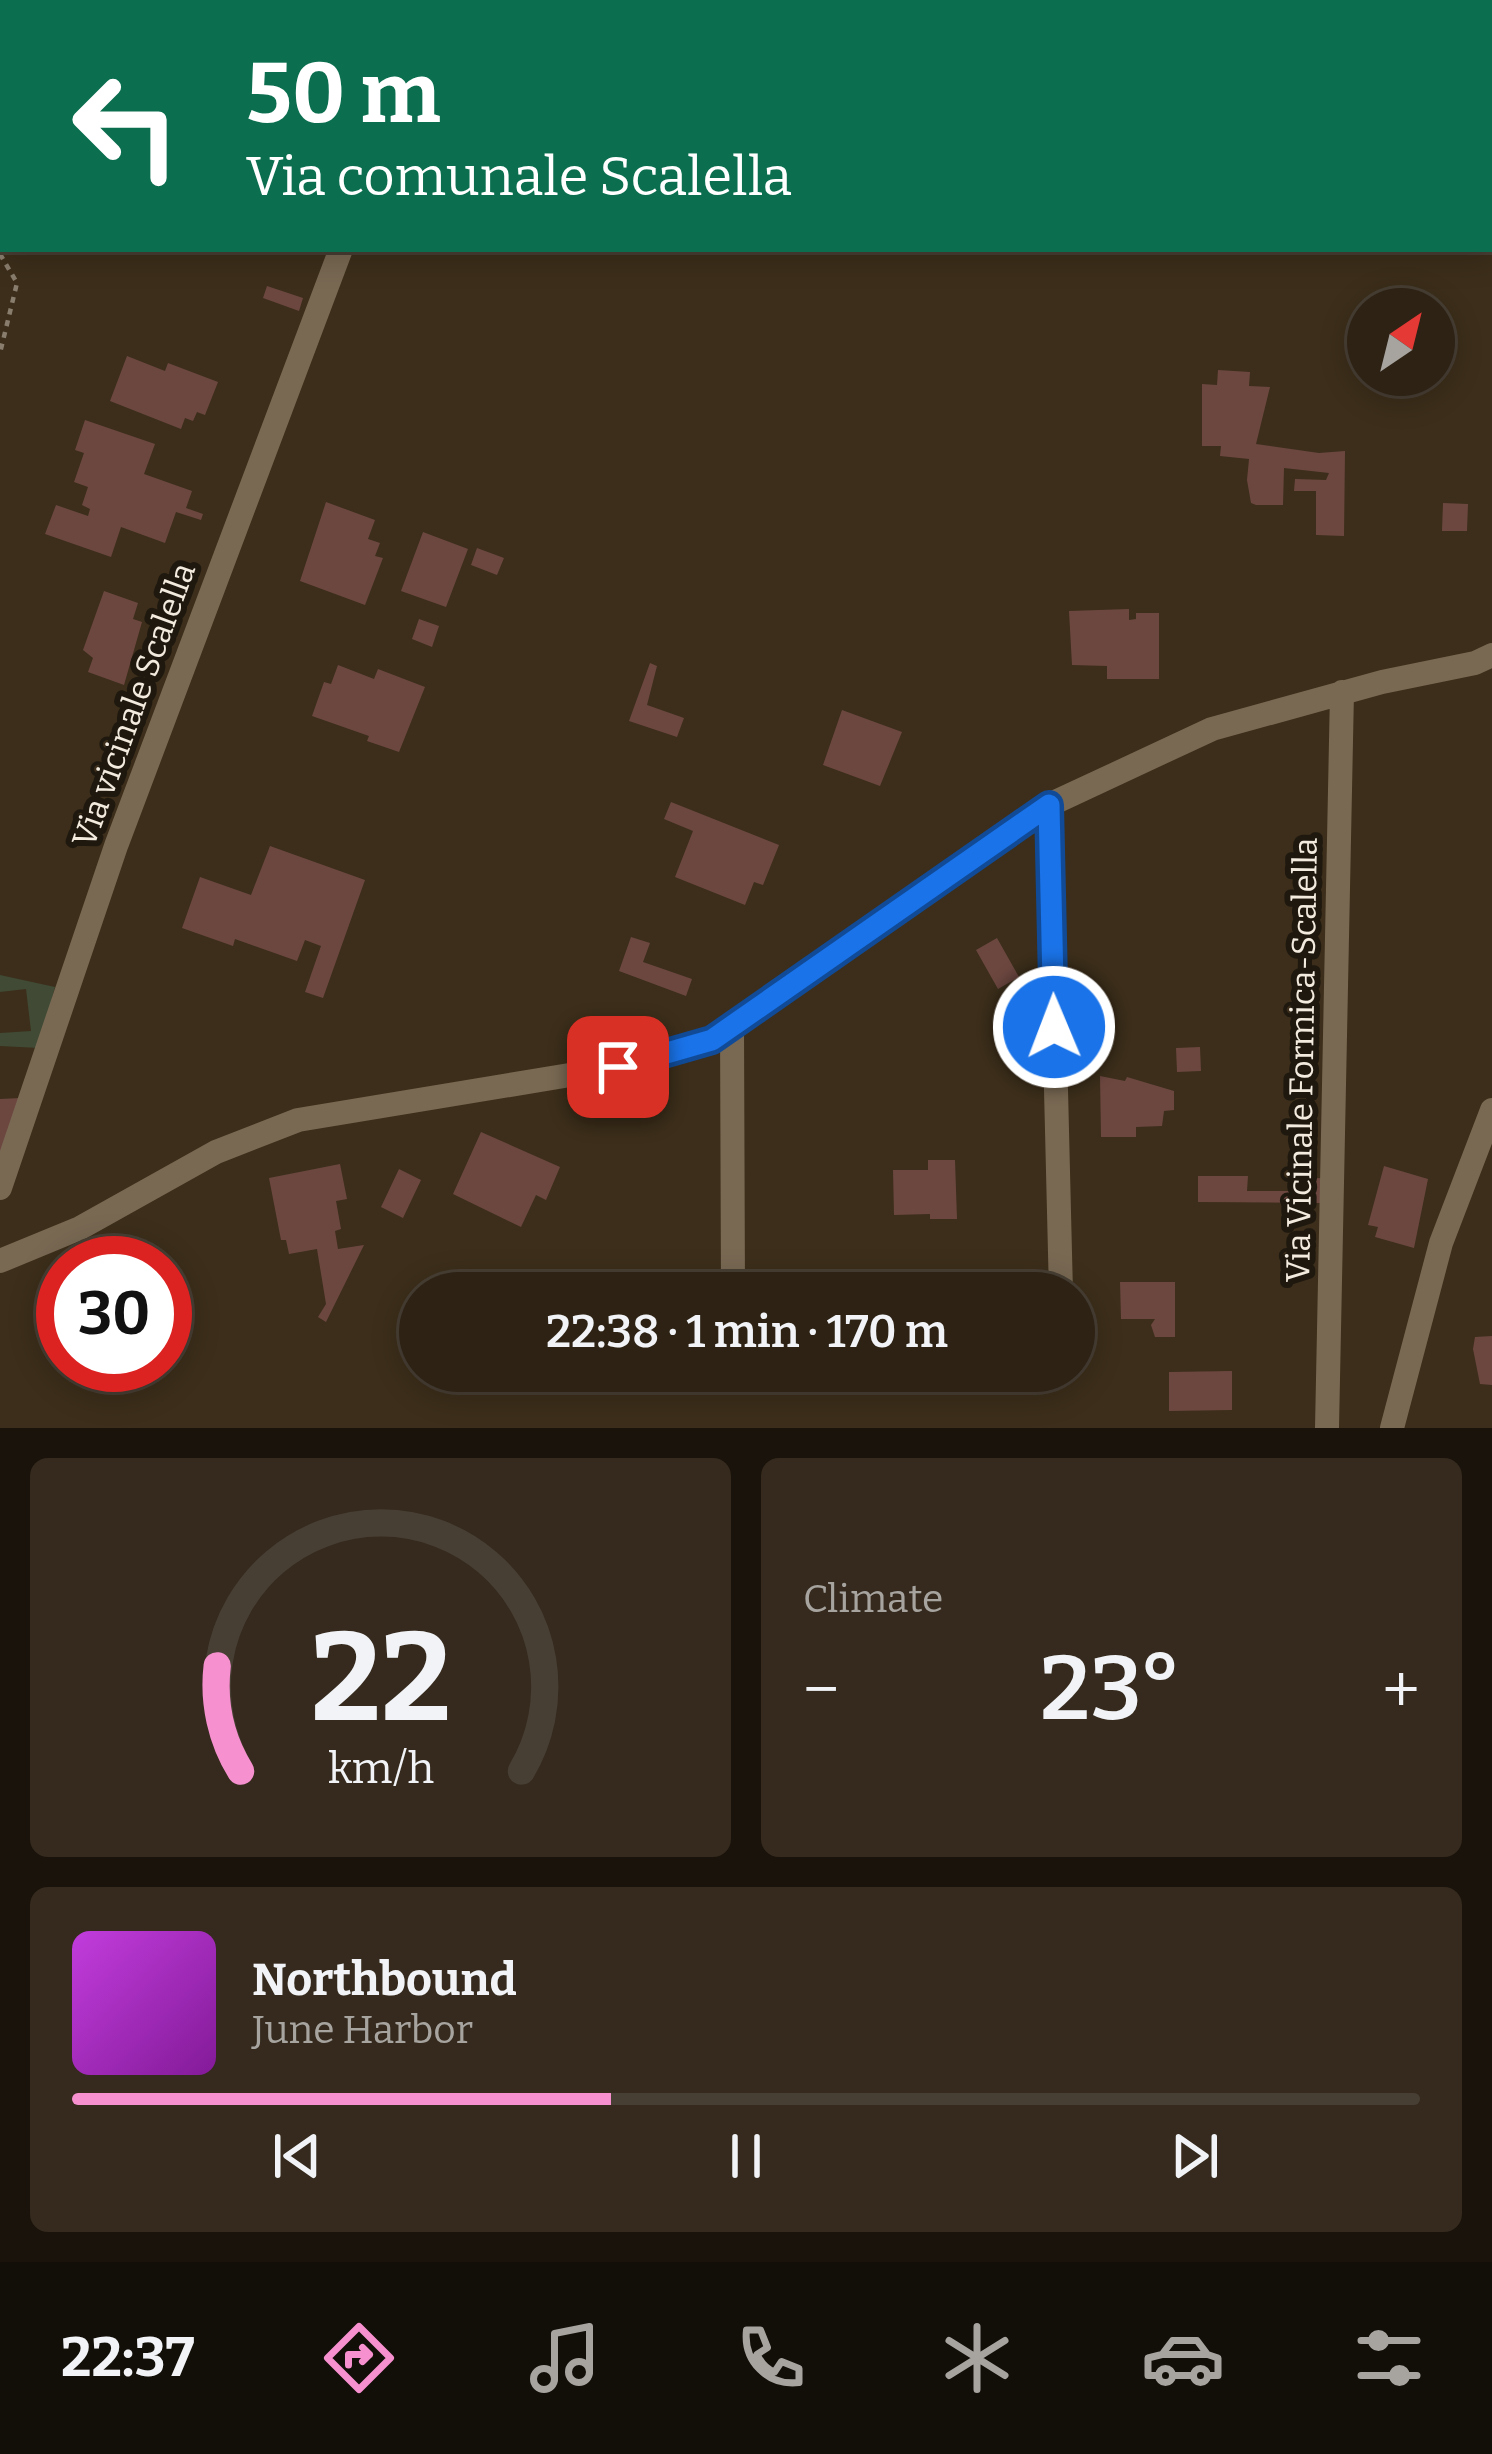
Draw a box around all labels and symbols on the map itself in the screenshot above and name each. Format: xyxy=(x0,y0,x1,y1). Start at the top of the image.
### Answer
north arrow xyxy=(1347,288,1455,396)
street label: Via vicinale Scalella xyxy=(64,557,204,853)
street label: Via Vicinale Formica-Scalella xyxy=(1278,837,1326,1283)
position arrow xyxy=(991,964,1117,1090)
pin xyxy=(567,1016,669,1118)
speed limit sign: 30 xyxy=(36,1236,192,1392)

